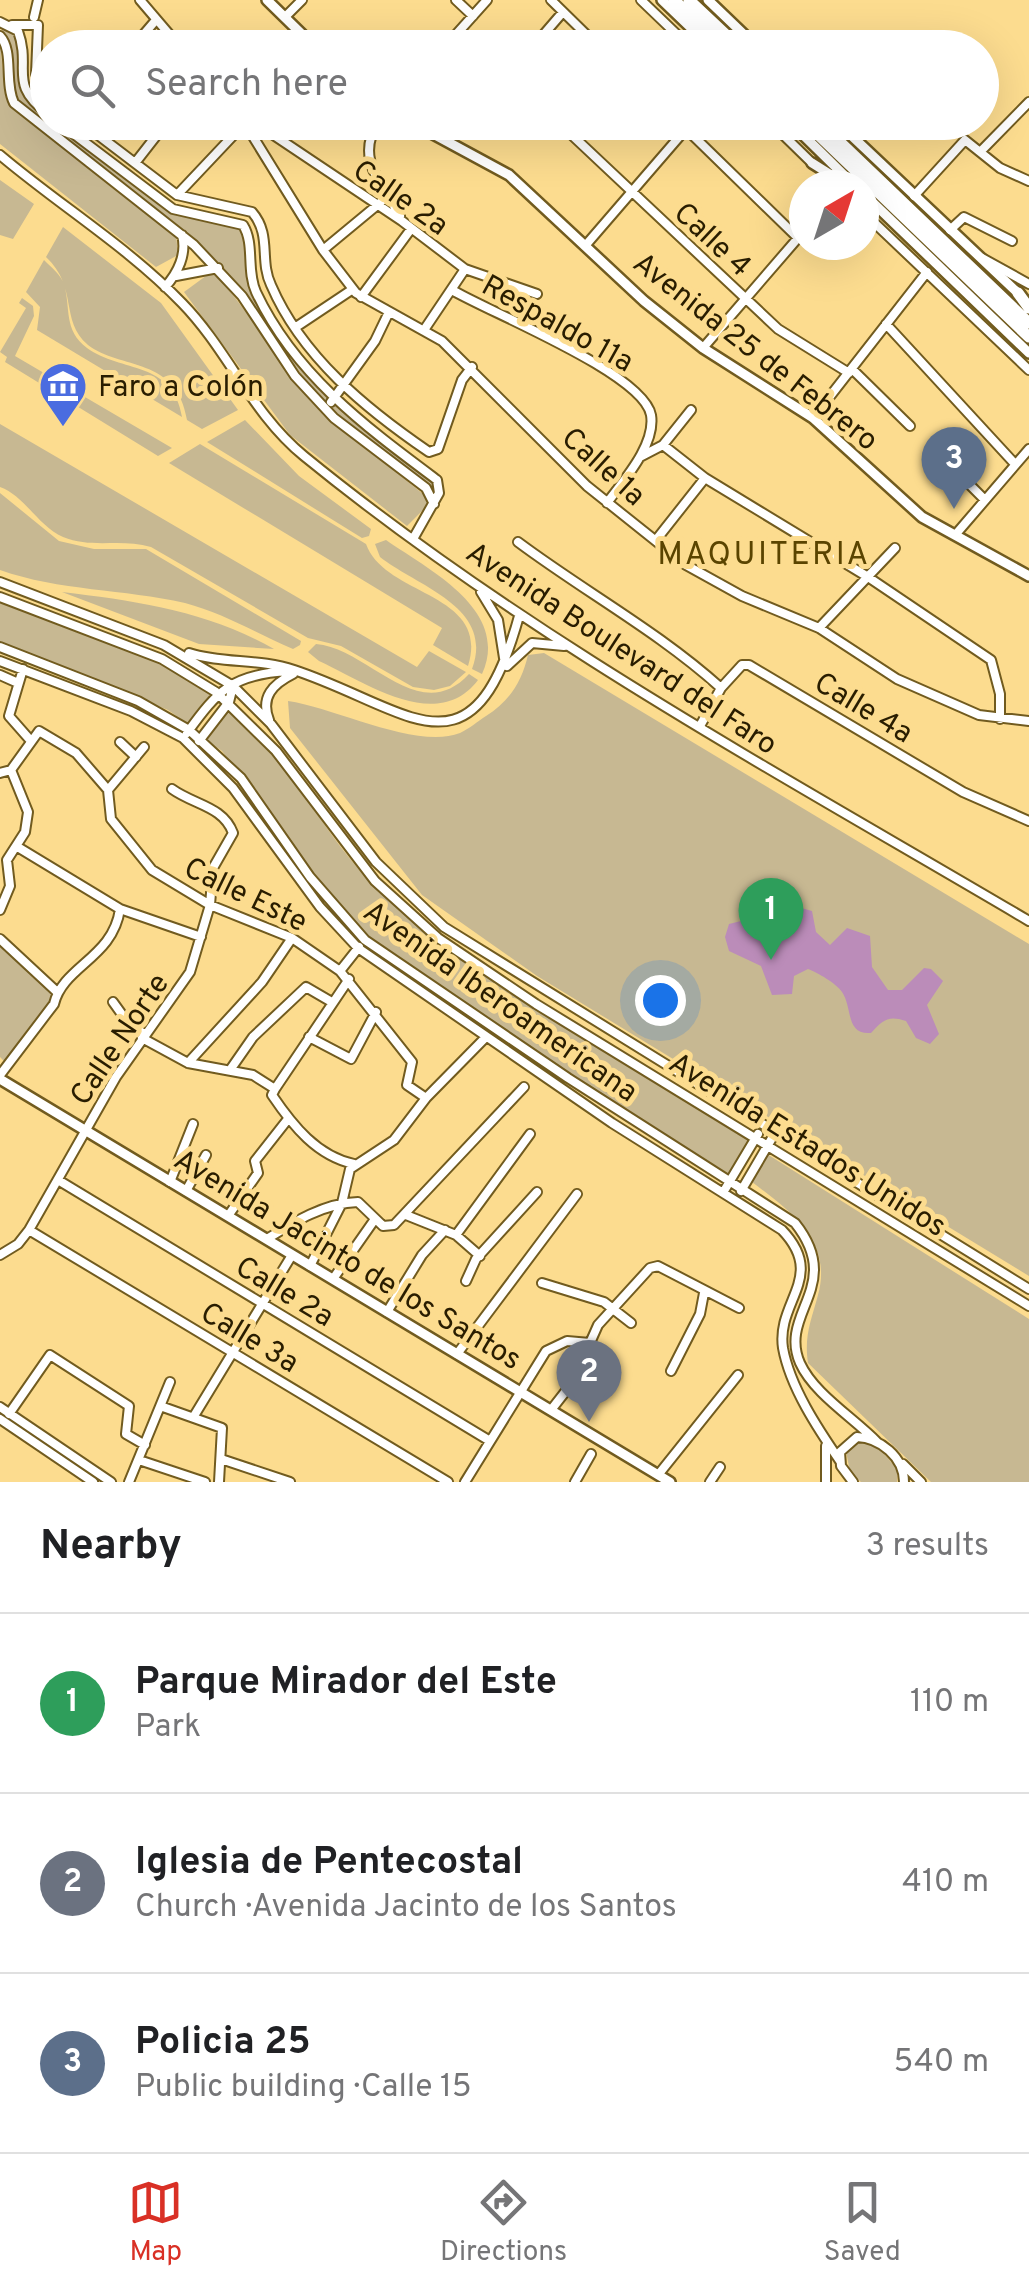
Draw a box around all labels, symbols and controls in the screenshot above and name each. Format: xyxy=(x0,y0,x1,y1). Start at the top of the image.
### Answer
search box xyxy=(30,30,999,140)
icon: search xyxy=(65,58,120,113)
text: Search here xyxy=(145,61,348,110)
street label: Calle 2a xyxy=(345,153,455,245)
north arrow xyxy=(789,170,879,260)
street label: Calle 4 xyxy=(665,196,758,286)
street label: Avenida 25 de Febrero xyxy=(624,246,885,460)
street label: Respaldo 11a xyxy=(474,268,639,382)
museum icon: Faro a Colón xyxy=(37,360,89,428)
place label: Faro a Colón xyxy=(98,370,264,407)
street label: Calle 1a xyxy=(553,421,652,515)
pin: 3 xyxy=(922,426,986,509)
street label: Avenida Boulevard del Faro xyxy=(458,536,783,765)
district label: MAQUITERIA xyxy=(657,536,871,576)
street label: Calle 4a xyxy=(807,665,919,753)
street label: Calle Este xyxy=(177,851,313,942)
pin: 1 xyxy=(738,878,804,960)
street label: Avenida Iberoamericana xyxy=(355,894,644,1112)
street label: Calle Norte xyxy=(63,967,179,1113)
your location xyxy=(635,975,686,1026)
street label: Avenida Estados Unidos xyxy=(661,1046,952,1247)
street label: Avenida Jacinto de los Santos xyxy=(166,1143,527,1380)
street label: Calle 2a xyxy=(228,1249,340,1337)
street label: Calle 3a xyxy=(193,1295,305,1383)
pin: 2 xyxy=(556,1340,622,1422)
text: Nearby xyxy=(40,1521,182,1574)
text: 3 results xyxy=(866,1527,989,1567)
text: Parque Mirador del Este xyxy=(135,1659,557,1708)
text: 1 xyxy=(66,1683,79,1723)
text: 110 m xyxy=(910,1683,989,1723)
text: Park xyxy=(135,1708,201,1748)
text: Iglesia de Pentecostal xyxy=(135,1839,523,1888)
text: 2 xyxy=(63,1863,82,1903)
text: 410 m xyxy=(902,1863,989,1903)
text: Church · Avenida Jacinto de los Santos xyxy=(135,1888,677,1928)
text: Policia 25 xyxy=(135,2019,311,2068)
text: 3 xyxy=(63,2043,82,2083)
text: 540 m xyxy=(893,2043,989,2083)
text: Public building · Calle 15 xyxy=(135,2068,472,2108)
tab: Map xyxy=(128,2175,183,2271)
tab: Directions xyxy=(440,2175,567,2271)
tab: Saved xyxy=(824,2175,901,2271)

